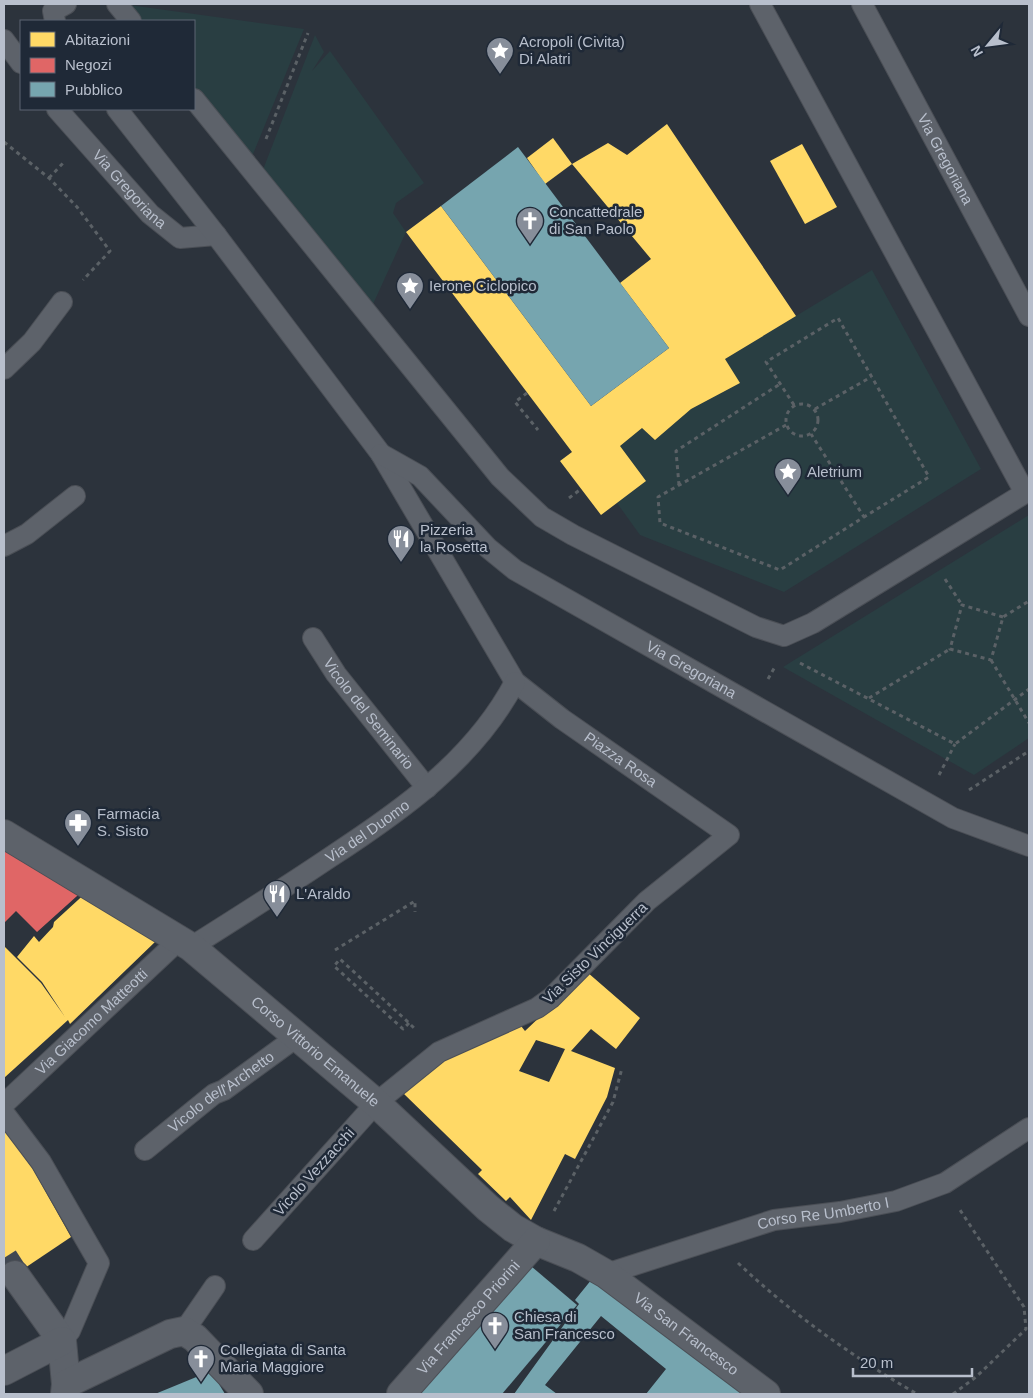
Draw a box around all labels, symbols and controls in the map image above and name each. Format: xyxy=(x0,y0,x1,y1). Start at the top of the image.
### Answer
legend xyxy=(20,20,195,110)
north arrow xyxy=(963,20,1013,70)
text: Abitazioni xyxy=(65,31,130,48)
place label: Acropoli (Civita) Di Alatri xyxy=(519,33,625,67)
place icon: Acropoli (Civita) Di Alatri xyxy=(485,36,515,75)
text: N xyxy=(967,43,986,60)
text: Negozi xyxy=(65,56,112,73)
text: Pubblico xyxy=(65,81,123,98)
street label: Via Gregoriana xyxy=(914,111,977,208)
street label: Via Gregoriana xyxy=(89,146,170,232)
place label: Concattedrale di San Paolo xyxy=(549,203,642,237)
church icon: Concattedrale di San Paolo xyxy=(515,206,545,245)
place icon: Ierone Ciclopico xyxy=(395,271,425,310)
place label: Ierone Ciclopico xyxy=(429,277,537,294)
place icon: Aletrium xyxy=(773,457,803,496)
place label: Aletrium xyxy=(807,463,862,480)
place label: Pizzeria la Rosetta xyxy=(420,521,488,555)
restaurant icon: Pizzeria la Rosetta xyxy=(386,524,416,563)
street label: Via Gregoriana xyxy=(643,637,740,702)
street label: Vicolo del Seminario xyxy=(320,655,418,772)
street label: Piazza Rosa xyxy=(581,728,661,791)
street label: Via del Duomo xyxy=(322,796,412,866)
place label: Farmacia S. Sisto xyxy=(97,805,160,839)
pharmacy icon: Farmacia S. Sisto xyxy=(63,808,93,847)
restaurant icon: L'Araldo xyxy=(262,879,292,918)
place label: L'Araldo xyxy=(296,885,351,902)
street label: Via Sisto Vinciguerra xyxy=(539,898,651,1007)
street label: Via Giacomo Matteotti xyxy=(32,965,151,1078)
street label: Corso Vittorio Emanuele xyxy=(248,993,383,1110)
street label: Vicolo dell'Archetto xyxy=(165,1047,277,1136)
street label: Vicolo Vezzacchi xyxy=(270,1124,358,1219)
street label: Corso Re Umberto I xyxy=(755,1194,890,1233)
street label: Via Francesco Priorini xyxy=(413,1257,523,1378)
street label: Via San Francesco xyxy=(631,1289,742,1378)
place label: Chiesa di San Francesco xyxy=(514,1308,615,1342)
church icon: Chiesa di San Francesco xyxy=(480,1311,510,1350)
place label: Collegiata di Santa Maria Maggiore xyxy=(220,1341,347,1375)
church icon: Collegiata di Santa Maria Maggiore xyxy=(186,1344,216,1383)
scale bar xyxy=(853,1346,972,1378)
text: 20 m xyxy=(860,1354,893,1371)

